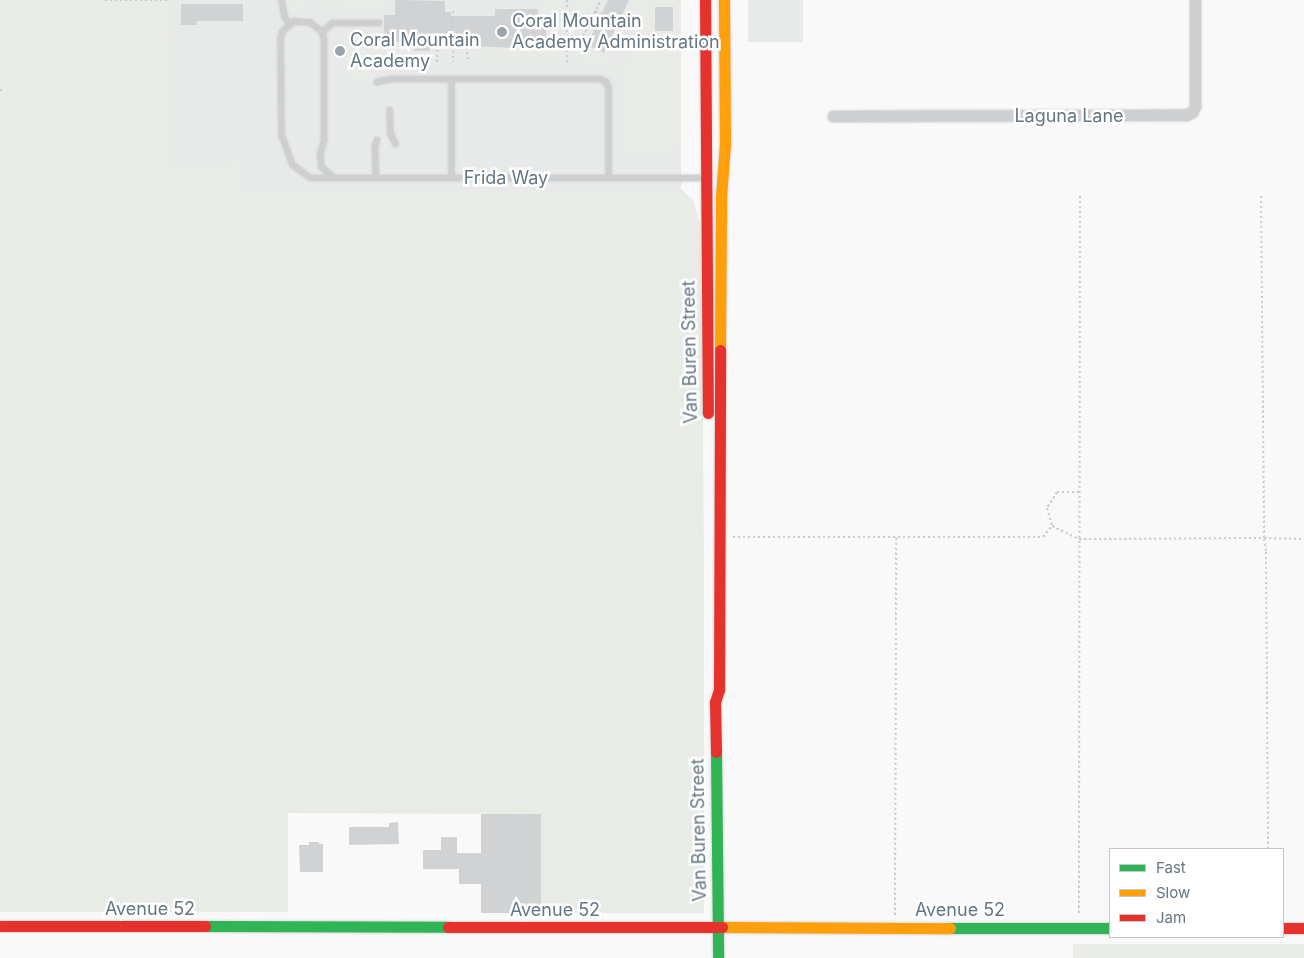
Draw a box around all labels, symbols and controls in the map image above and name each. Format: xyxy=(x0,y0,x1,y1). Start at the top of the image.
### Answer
place label: Coral Mountain Academy Administration xyxy=(512,11,720,54)
marker: Coral Mountain Academy Administration xyxy=(496,26,508,38)
place label: Coral Mountain Academy xyxy=(350,30,480,72)
marker: Coral Mountain Academy xyxy=(334,45,346,57)
street label: Laguna Lane xyxy=(1014,105,1124,127)
street label: Frida Way xyxy=(464,167,548,189)
street label: Van Buren Street xyxy=(678,280,702,424)
street label: Van Buren Street xyxy=(687,758,711,902)
legend xyxy=(1109,848,1284,938)
text: Fast xyxy=(1156,858,1186,877)
text: Slow xyxy=(1156,883,1190,902)
street label: Avenue 52 xyxy=(105,898,195,920)
street label: Avenue 52 xyxy=(510,899,600,921)
street label: Avenue 52 xyxy=(915,899,1005,921)
text: Jam xyxy=(1156,908,1186,927)

